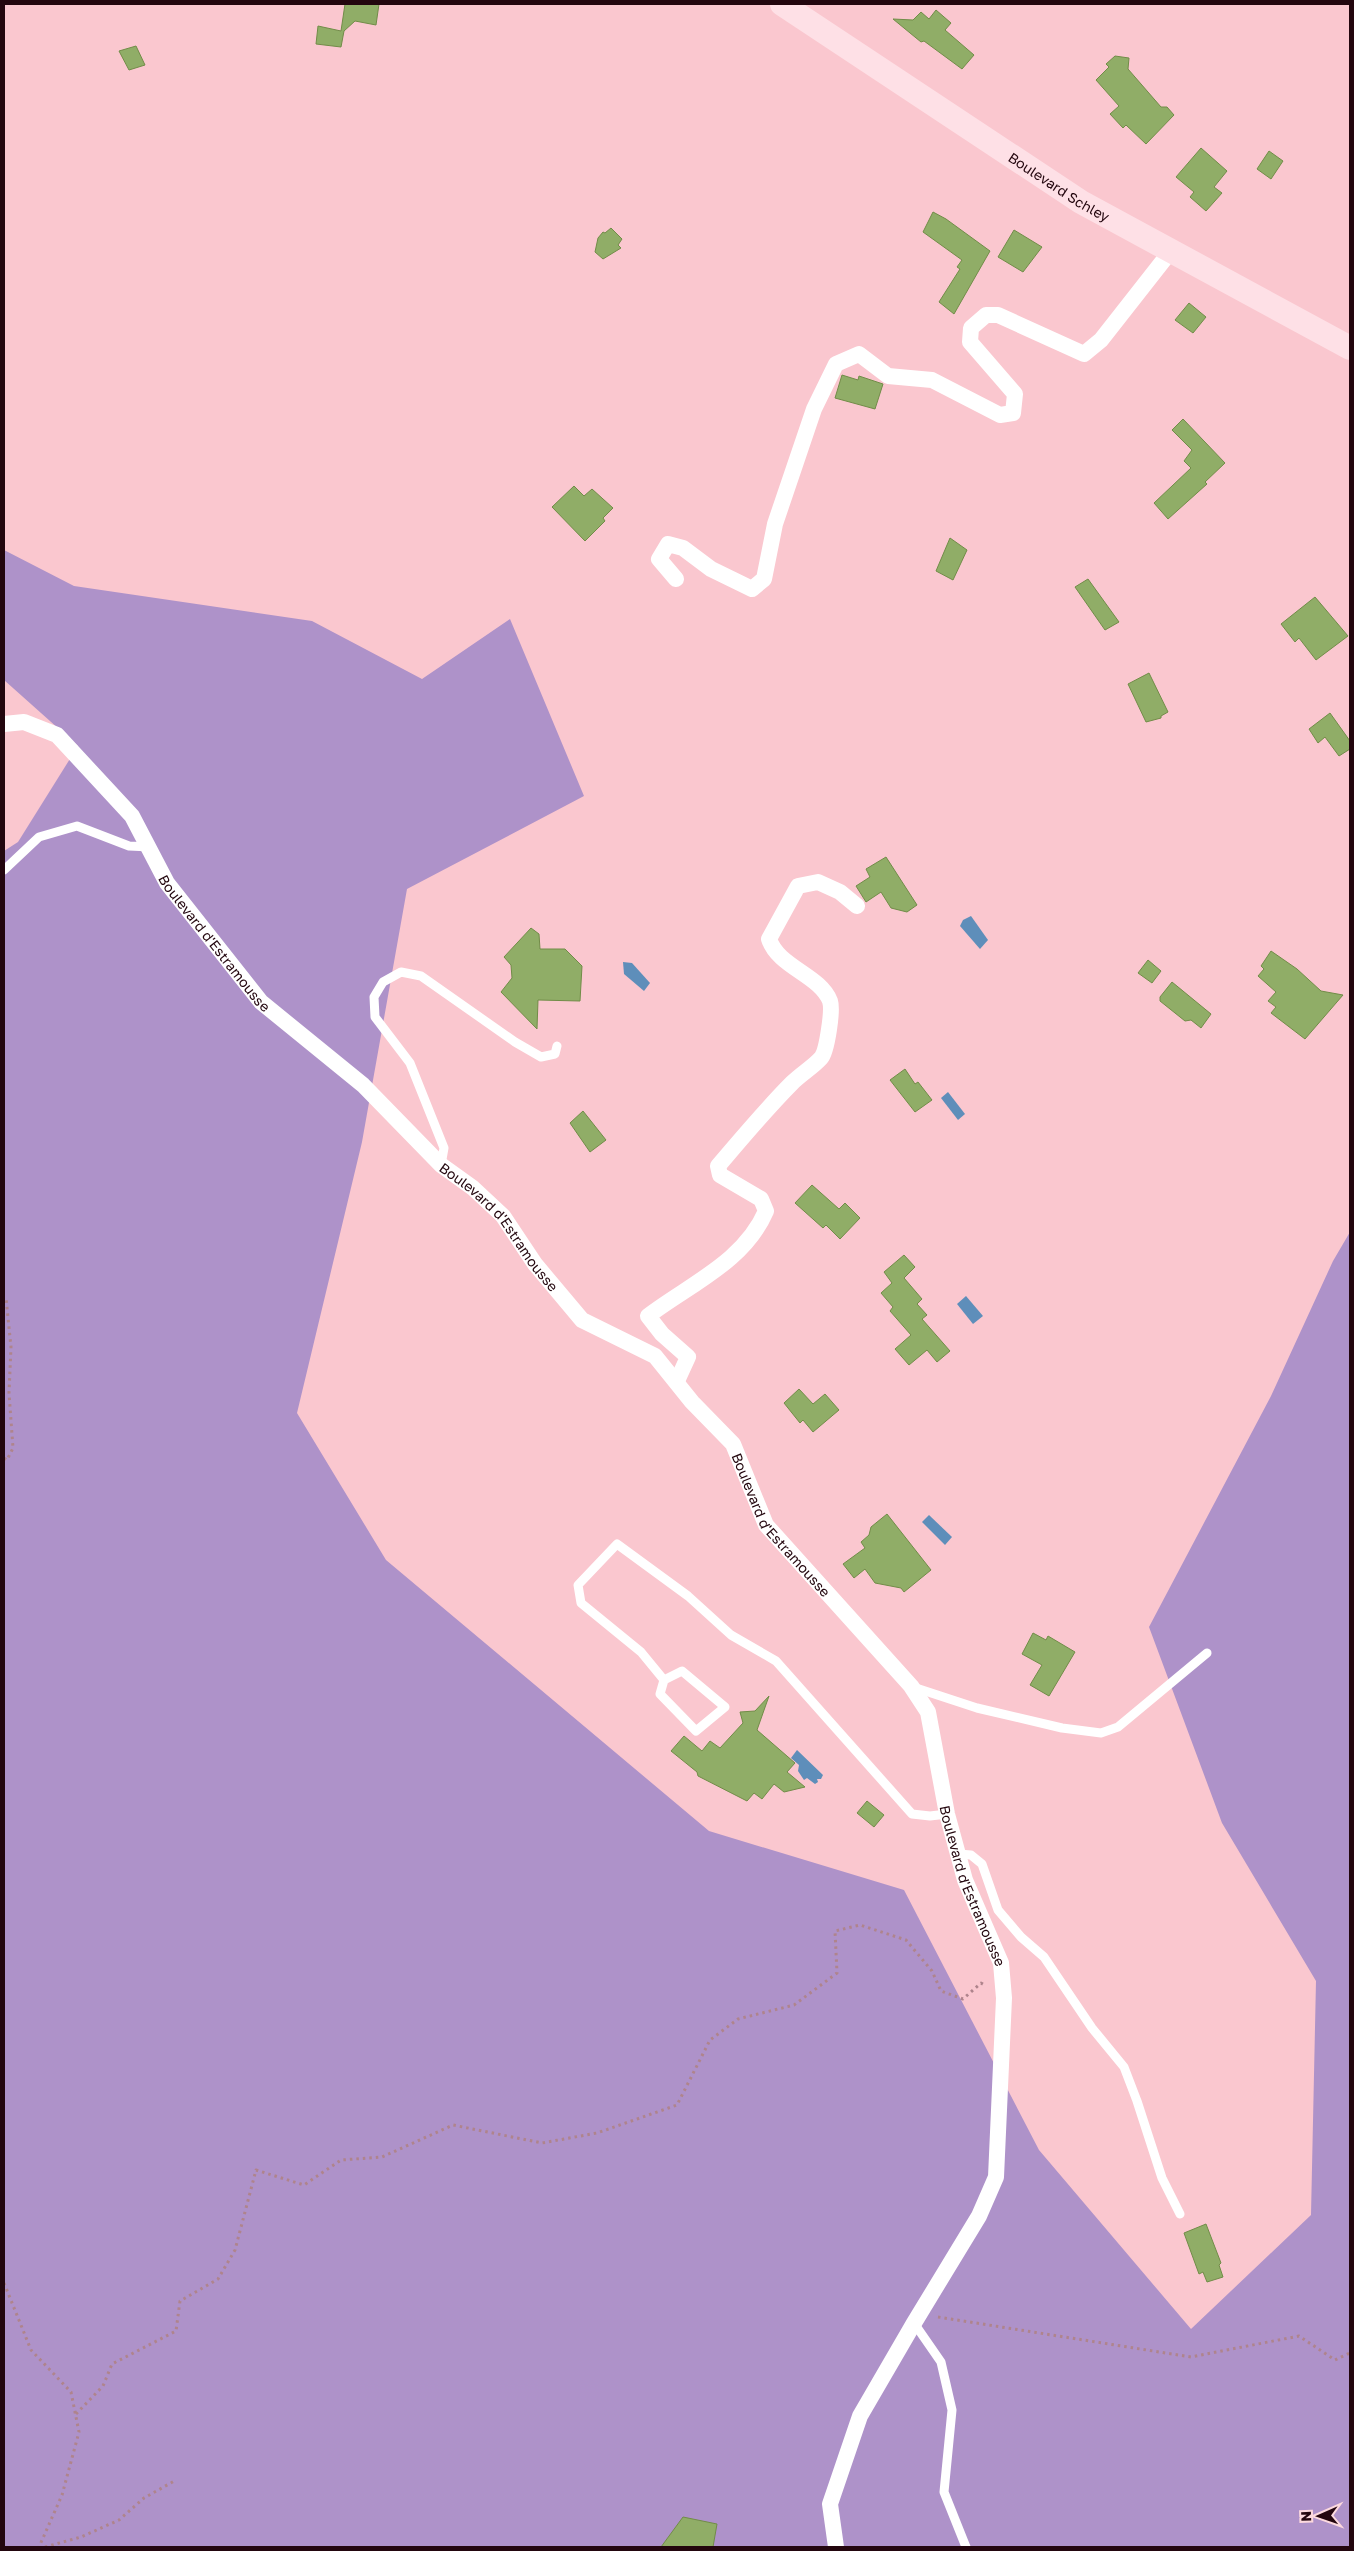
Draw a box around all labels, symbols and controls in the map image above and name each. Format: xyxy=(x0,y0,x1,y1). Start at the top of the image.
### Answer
street label: Boulevard Schley xyxy=(1006,148,1113,225)
street label: Boulevard d'Estramousse xyxy=(155,871,274,1015)
street label: Boulevard d'Estramousse xyxy=(436,1158,562,1294)
street label: Boulevard d'Estramousse xyxy=(729,1450,834,1600)
street label: Boulevard d'Estramousse xyxy=(937,1804,1010,1969)
north arrow xyxy=(1294,2491,1344,2541)
text: N xyxy=(1297,2511,1314,2522)

